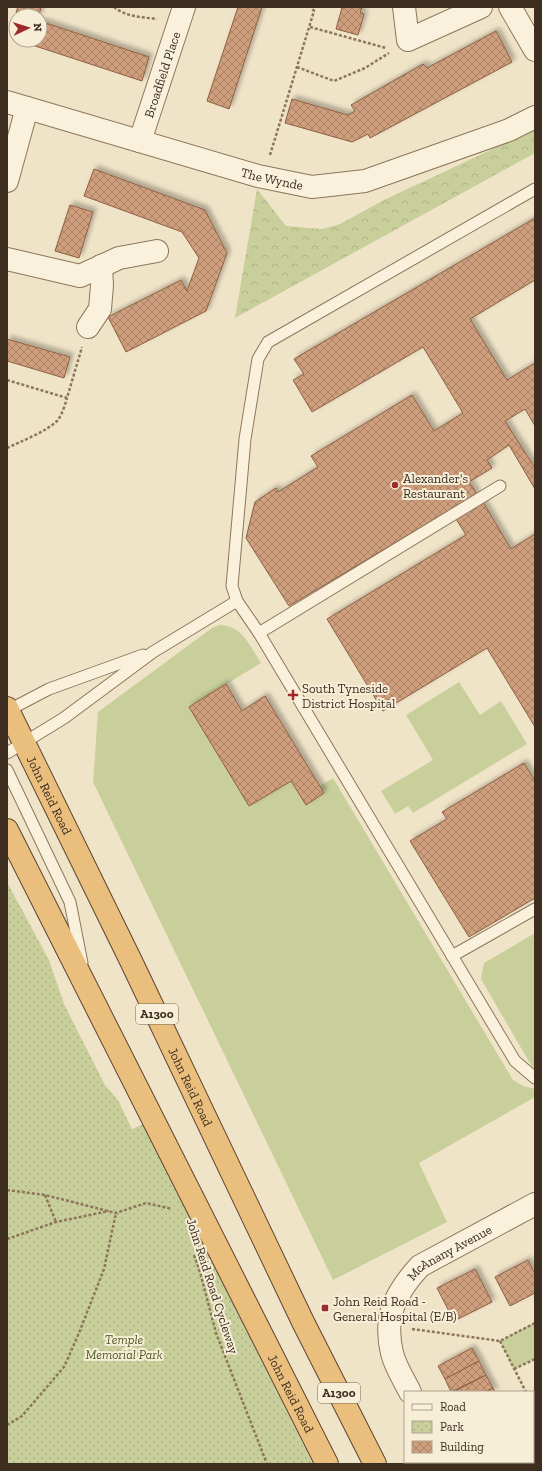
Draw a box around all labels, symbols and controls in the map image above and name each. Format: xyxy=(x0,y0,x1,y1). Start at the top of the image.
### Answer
north arrow xyxy=(8,8,48,48)
text: N xyxy=(31,23,44,33)
street label: Broadfield Place xyxy=(141,30,183,120)
street label: The Wynde xyxy=(239,164,304,193)
place label: Alexander's Restaurant xyxy=(403,471,468,501)
marker: Alexander's Restaurant xyxy=(390,480,400,490)
place label: South Tyneside District Hospital xyxy=(302,681,396,711)
marker: South Tyneside District Hospital xyxy=(287,689,299,701)
street label: John Reid Road xyxy=(24,754,75,837)
road number: A1300 xyxy=(136,1004,178,1024)
street label: John Reid Road xyxy=(165,1045,216,1129)
street label: John Reid Road Cycleway xyxy=(184,1217,242,1356)
street label: McAnany Avenue xyxy=(404,1222,494,1284)
place label: John Reid Road - General Hospital (E/B) xyxy=(333,1294,457,1324)
marker: John Reid Road - General Hospital (E/B) xyxy=(320,1303,330,1313)
park label: Temple Memorial Park xyxy=(85,1332,163,1362)
street label: John Reid Road xyxy=(265,1352,317,1435)
road number: A1300 xyxy=(318,1383,360,1403)
legend xyxy=(404,1391,534,1463)
text: Road xyxy=(440,1400,466,1414)
text: Park xyxy=(440,1420,465,1434)
text: Building xyxy=(440,1440,484,1454)

